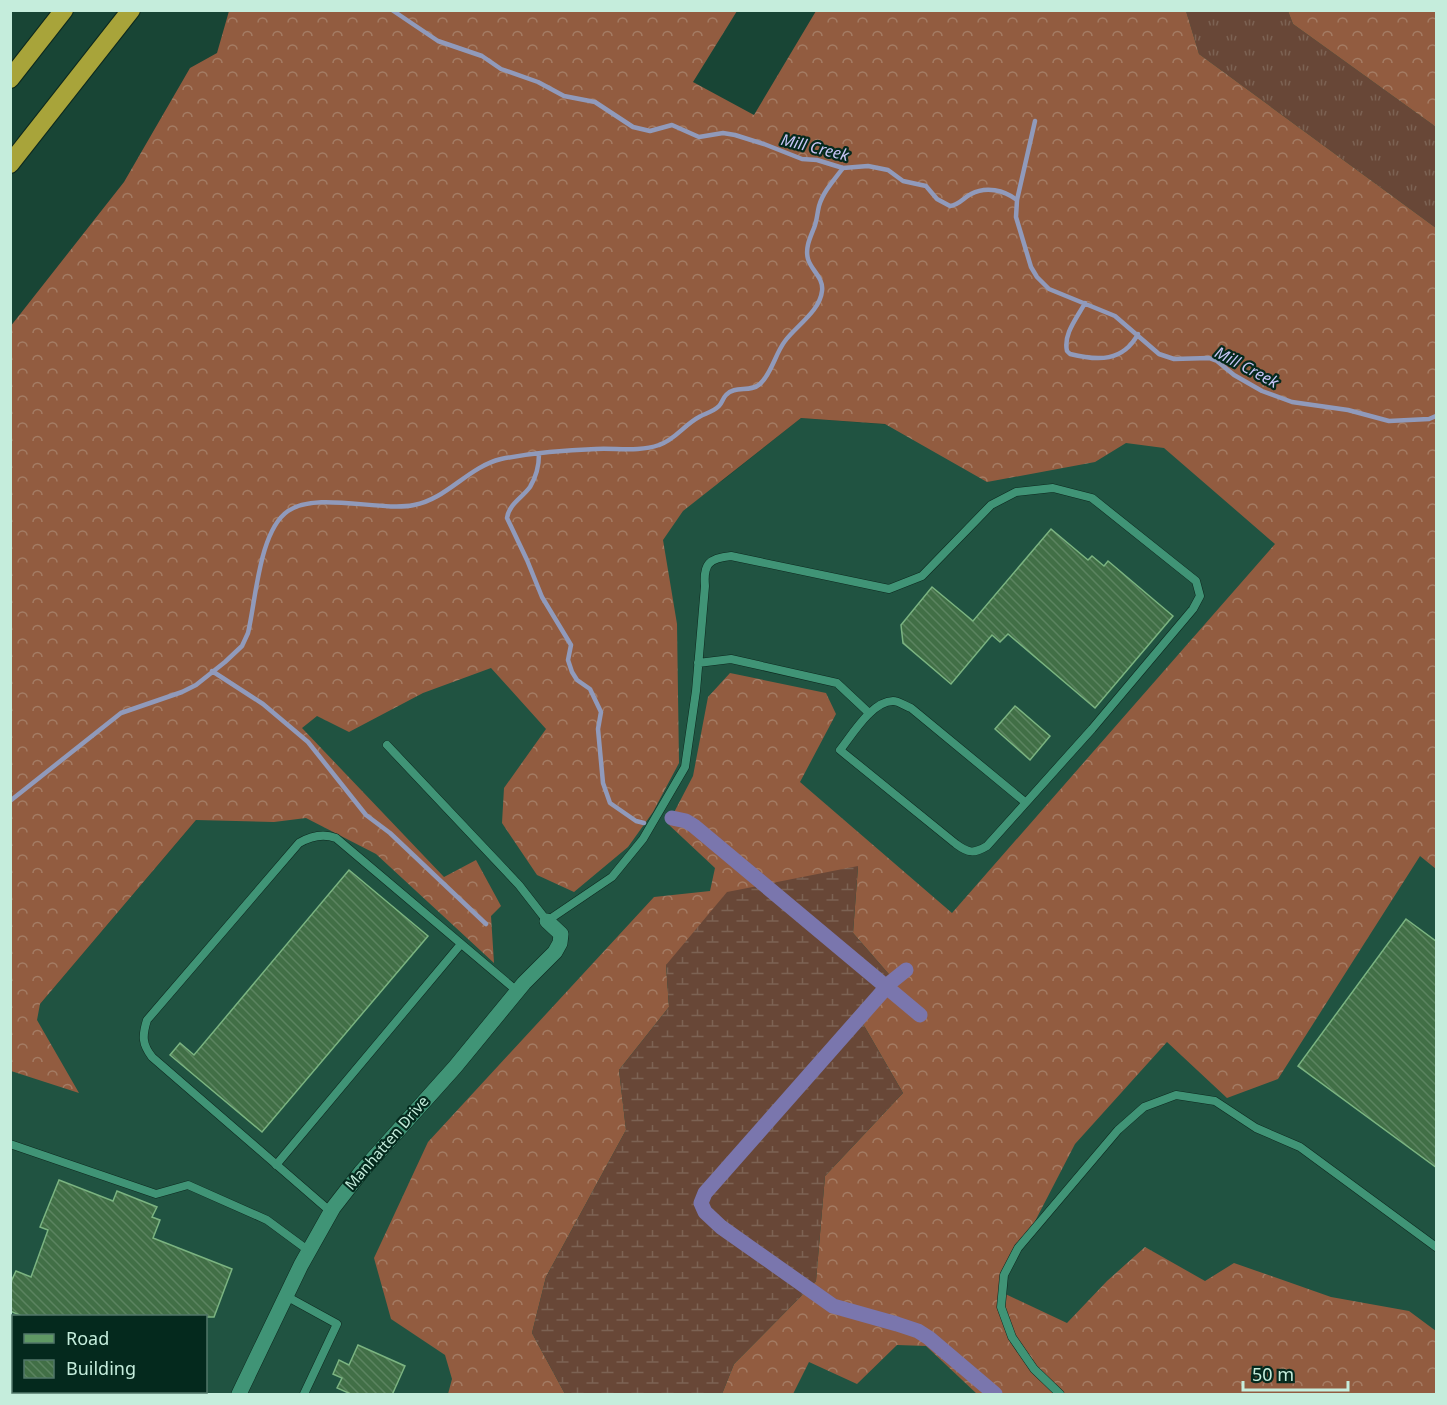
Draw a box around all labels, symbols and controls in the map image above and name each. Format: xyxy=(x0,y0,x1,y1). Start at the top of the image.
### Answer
water label: Mill Creek xyxy=(779,128,852,166)
water label: Mill Creek xyxy=(1211,341,1284,393)
street label: Manhatten Drive xyxy=(340,1091,433,1194)
legend xyxy=(12,1315,207,1393)
text: Road xyxy=(66,1326,109,1350)
scale bar xyxy=(1243,1354,1348,1392)
text: Building xyxy=(66,1356,136,1380)
text: 50 m xyxy=(1252,1362,1294,1386)

